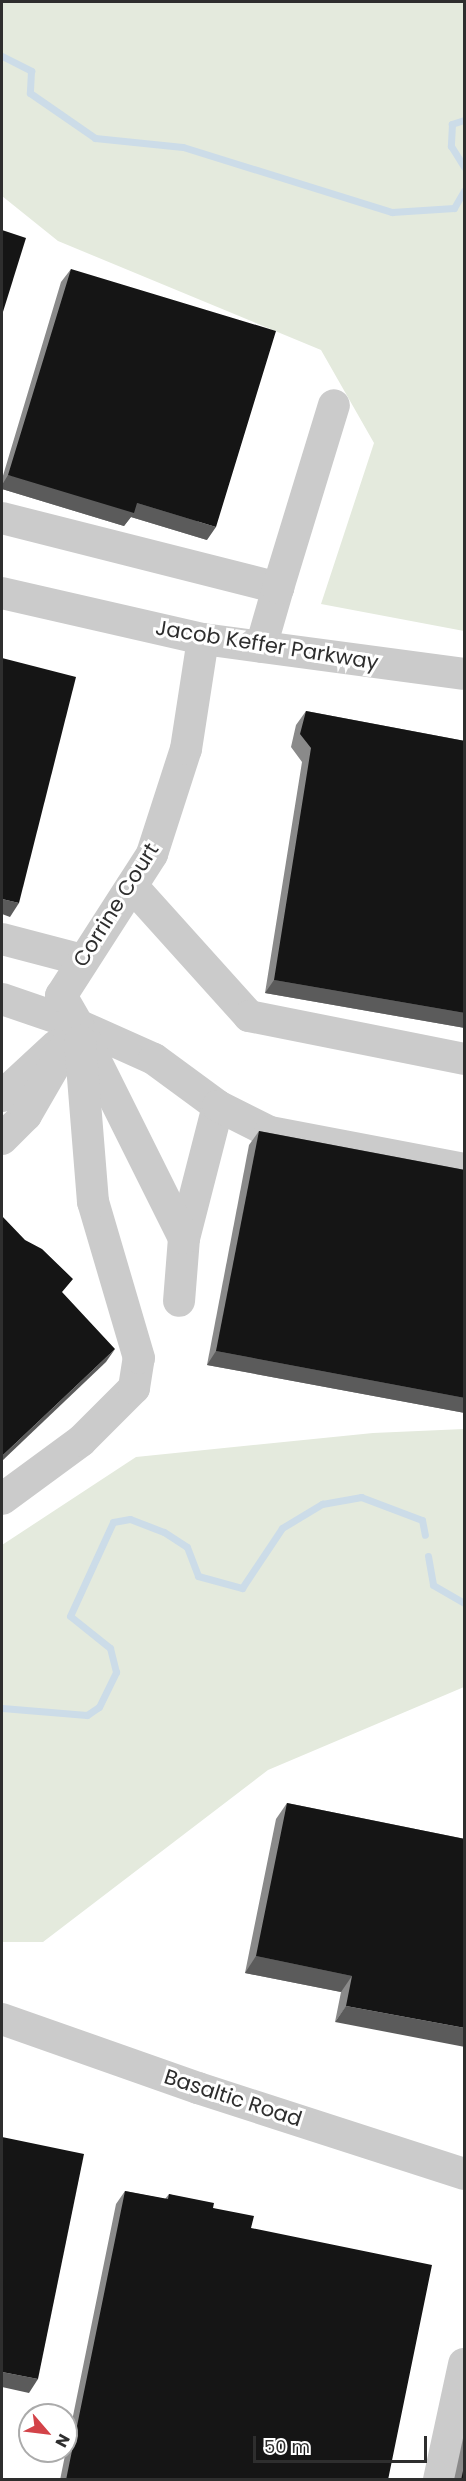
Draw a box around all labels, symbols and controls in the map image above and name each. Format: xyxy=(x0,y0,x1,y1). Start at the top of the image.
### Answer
street label: Jacob Keffer Parkway xyxy=(154,615,380,675)
street label: Corrine Court xyxy=(68,838,164,972)
street label: Basaltic Road xyxy=(161,2064,305,2132)
north arrow xyxy=(18,2403,78,2463)
scale bar xyxy=(256,2424,430,2462)
text: N xyxy=(50,2430,76,2451)
text: 50 m xyxy=(264,2434,310,2459)

